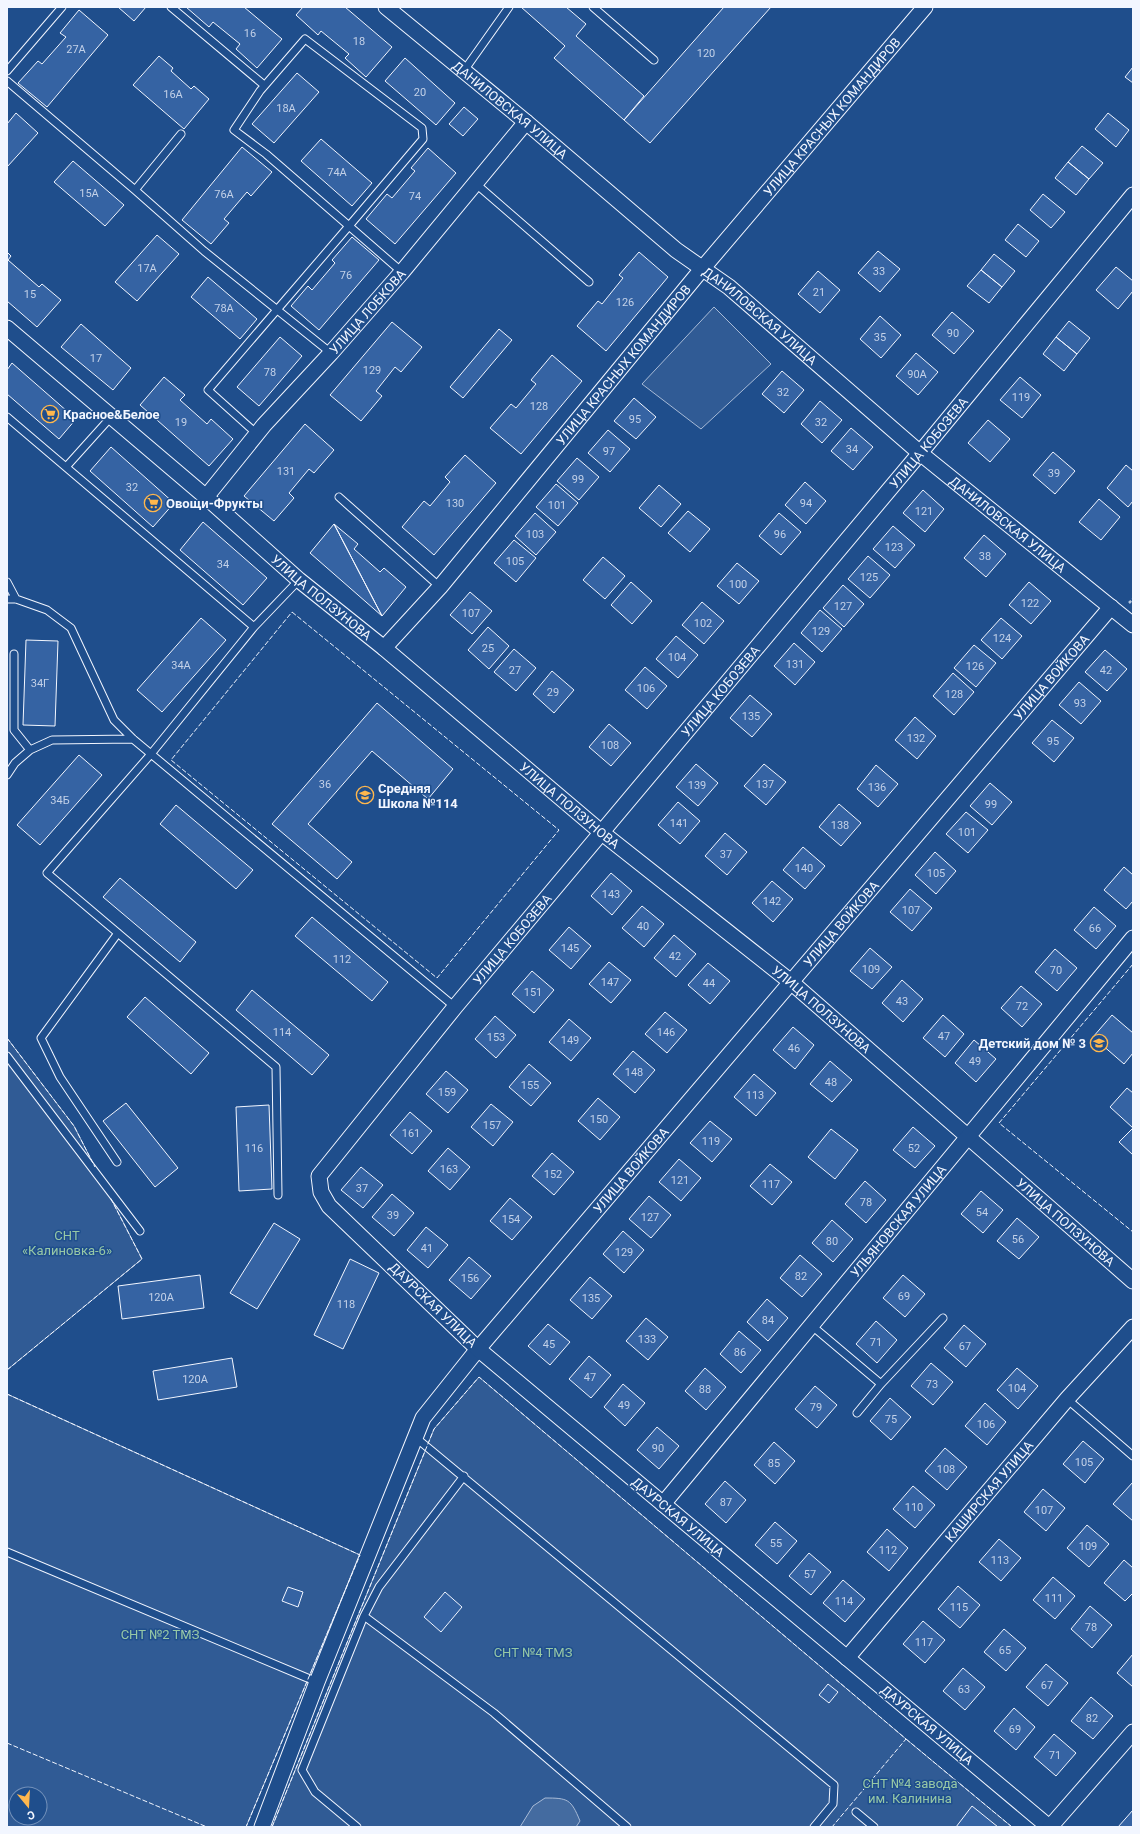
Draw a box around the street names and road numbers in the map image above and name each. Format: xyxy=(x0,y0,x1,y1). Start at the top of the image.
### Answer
street label: УЛИЦА КРАСНЫХ КОМАНДИРОВ xyxy=(760,34,903,199)
street label: ДАНИЛОВСКАЯ УЛИЦА xyxy=(450,58,571,162)
street label: ДАНИЛОВСКАЯ УЛИЦА xyxy=(700,264,821,368)
street label: УЛИЦА ЛОБКОВА xyxy=(326,266,409,357)
street label: УЛИЦА КРАСНЫХ КОМАНДИРОВ xyxy=(553,281,694,448)
street label: УЛИЦА КОБОЗЕВА xyxy=(886,394,971,491)
street label: ДАНИЛОВСКАЯ УЛИЦА xyxy=(947,473,1069,576)
street label: УЛИЦА ПОЛЗУНОВА xyxy=(268,551,375,643)
street label: УЛИЦА ВОЙКОВА xyxy=(1011,631,1092,723)
street label: УЛИЦА КОБОЗЕВА xyxy=(678,642,763,739)
street label: УЛИЦА ПОЛЗУНОВА xyxy=(517,759,623,852)
street label: УЛИЦА ВОЙКОВА xyxy=(800,877,882,969)
street label: УЛИЦА КОБОЗЕВА xyxy=(470,890,555,987)
street label: УЛИЦА ПОЛЗУНОВА xyxy=(769,963,874,1056)
street label: УЛИЦА ВОЙКОВА xyxy=(590,1124,672,1216)
street label: УЛЬЯНОВСКАЯ УЛИЦА xyxy=(847,1161,949,1280)
street label: УЛИЦА ПОЛЗУНОВА xyxy=(1013,1175,1118,1269)
street label: ДАУРСКАЯ УЛИЦА xyxy=(386,1259,480,1351)
street label: КАШИРСКАЯ УЛИЦА xyxy=(942,1437,1036,1545)
street label: ДАУРСКАЯ УЛИЦА xyxy=(629,1474,728,1560)
street label: ДАУРСКАЯ УЛИЦА xyxy=(878,1682,977,1768)

